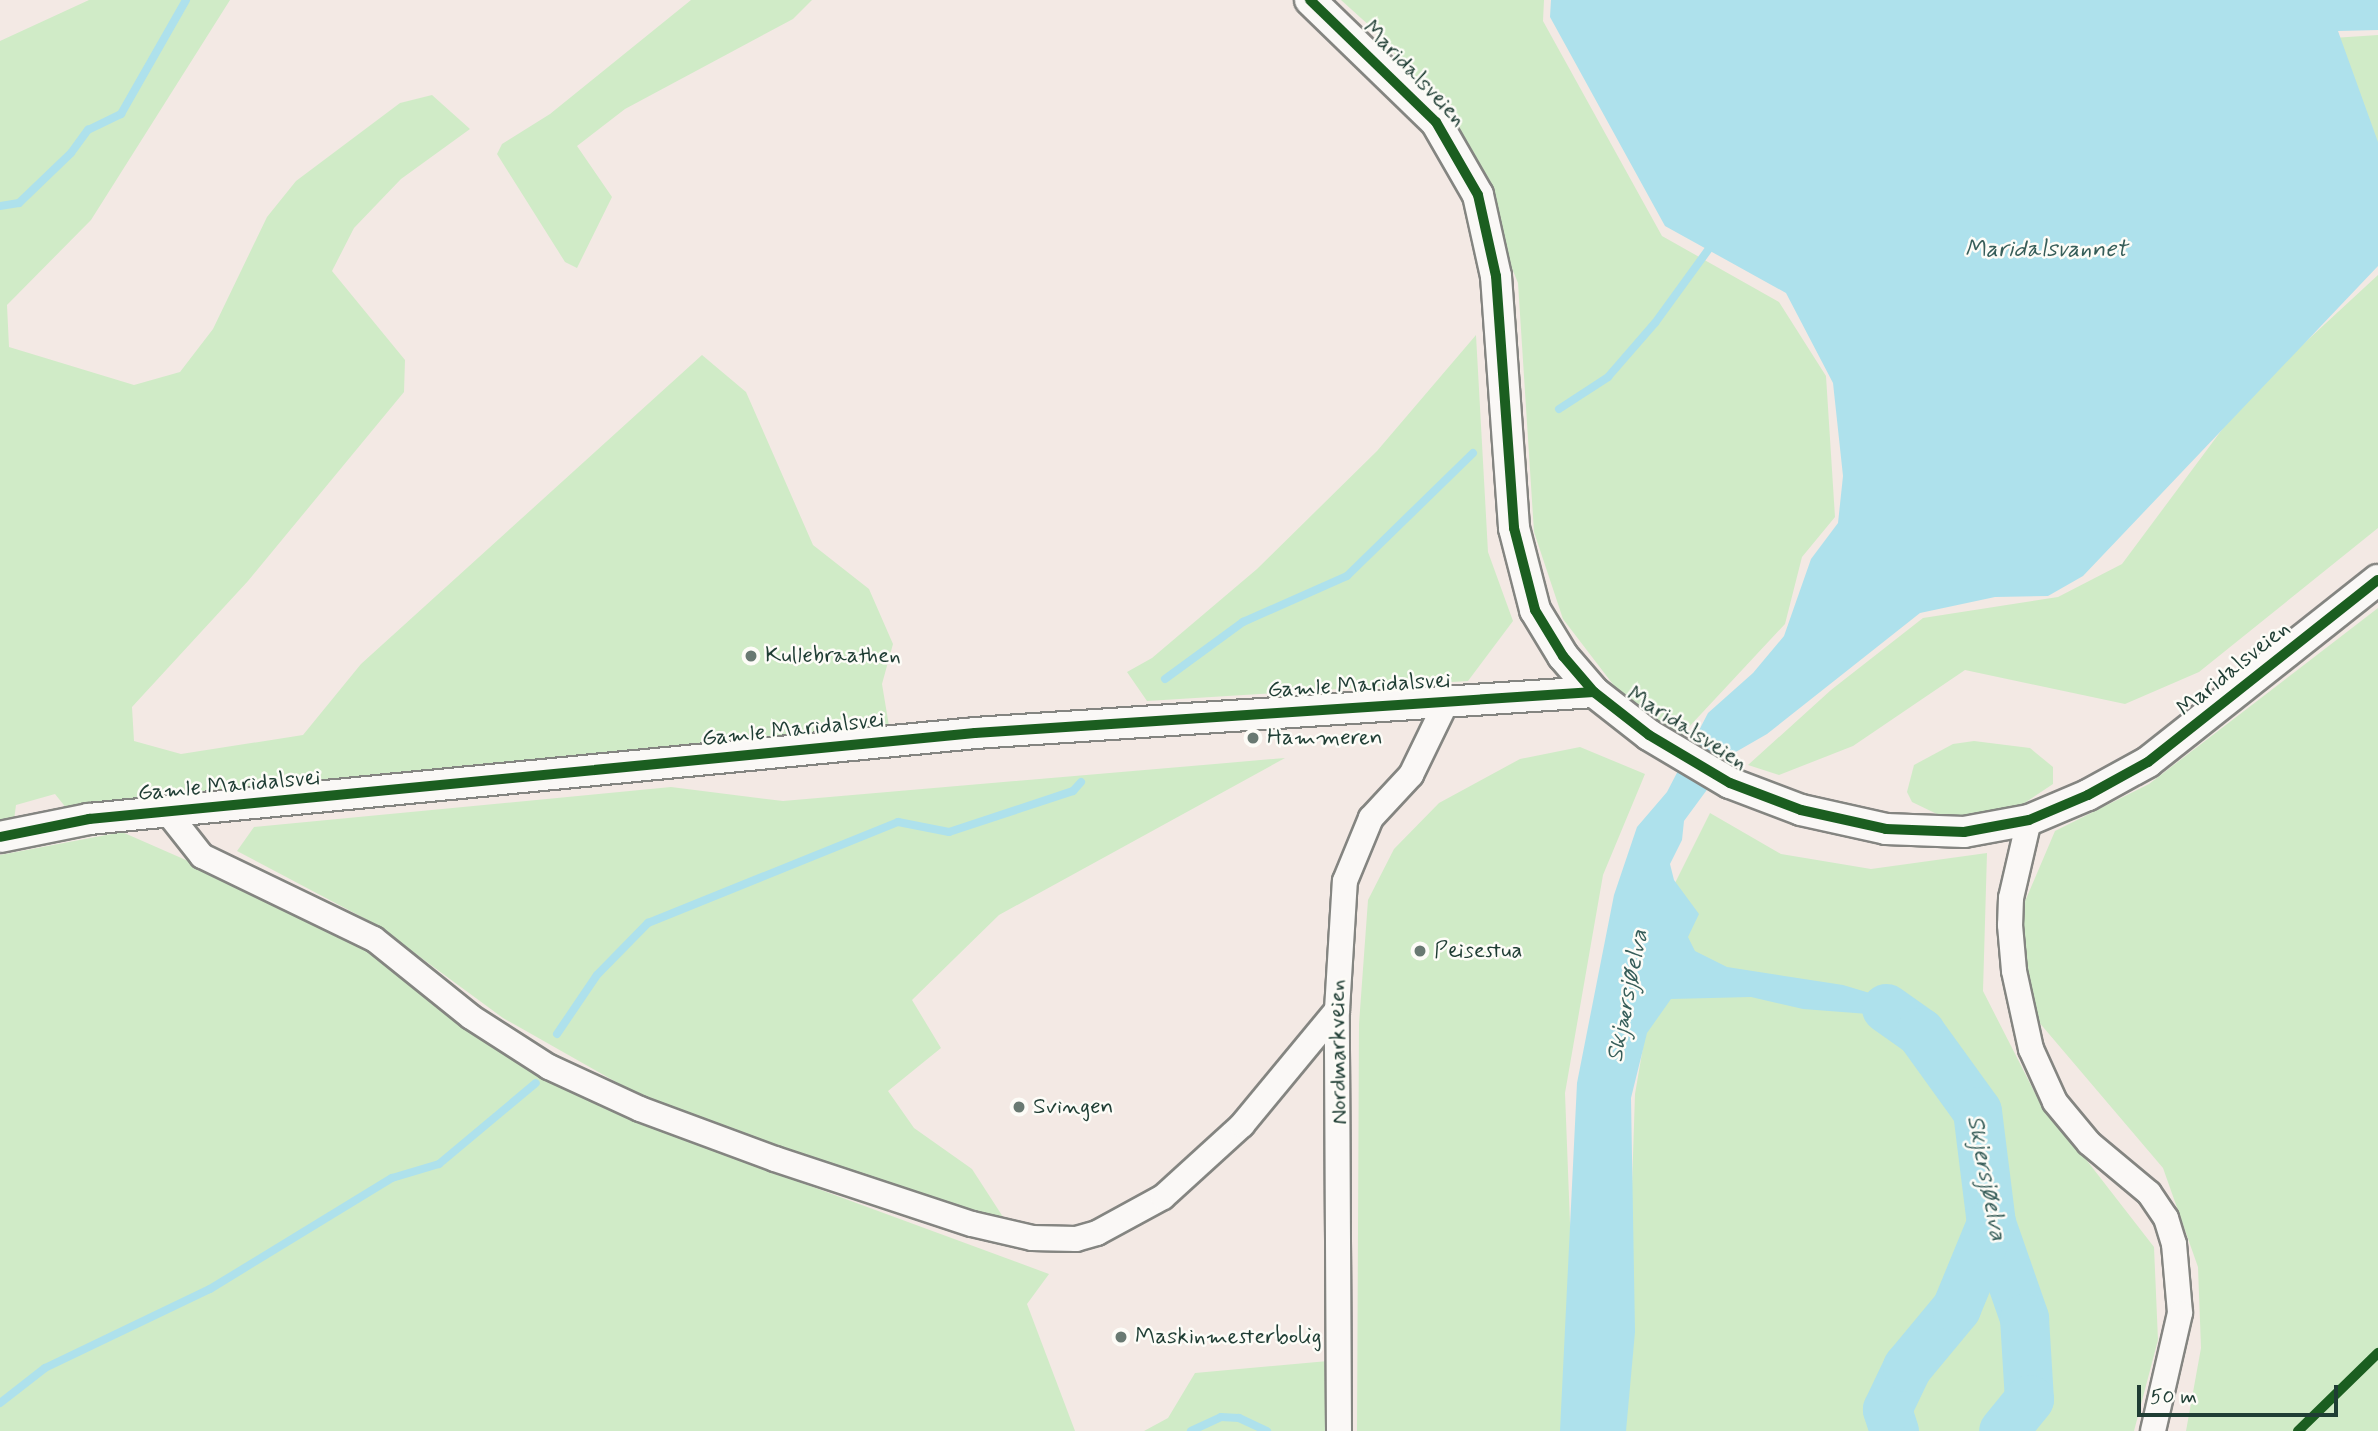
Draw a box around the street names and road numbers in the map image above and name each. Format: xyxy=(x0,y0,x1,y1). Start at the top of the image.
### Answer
street label: Maridalsveien xyxy=(1356,15,1472,133)
street label: Maridalsveien xyxy=(2172,615,2296,723)
street label: Gamle Maridalsvei xyxy=(1266,667,1452,705)
street label: Maridalsveien xyxy=(1622,681,1752,777)
street label: Gamle Maridalsvei xyxy=(700,707,886,753)
street label: Gamle Maridalsvei xyxy=(136,764,322,808)
street label: Nordmarkveien xyxy=(1324,979,1354,1125)

